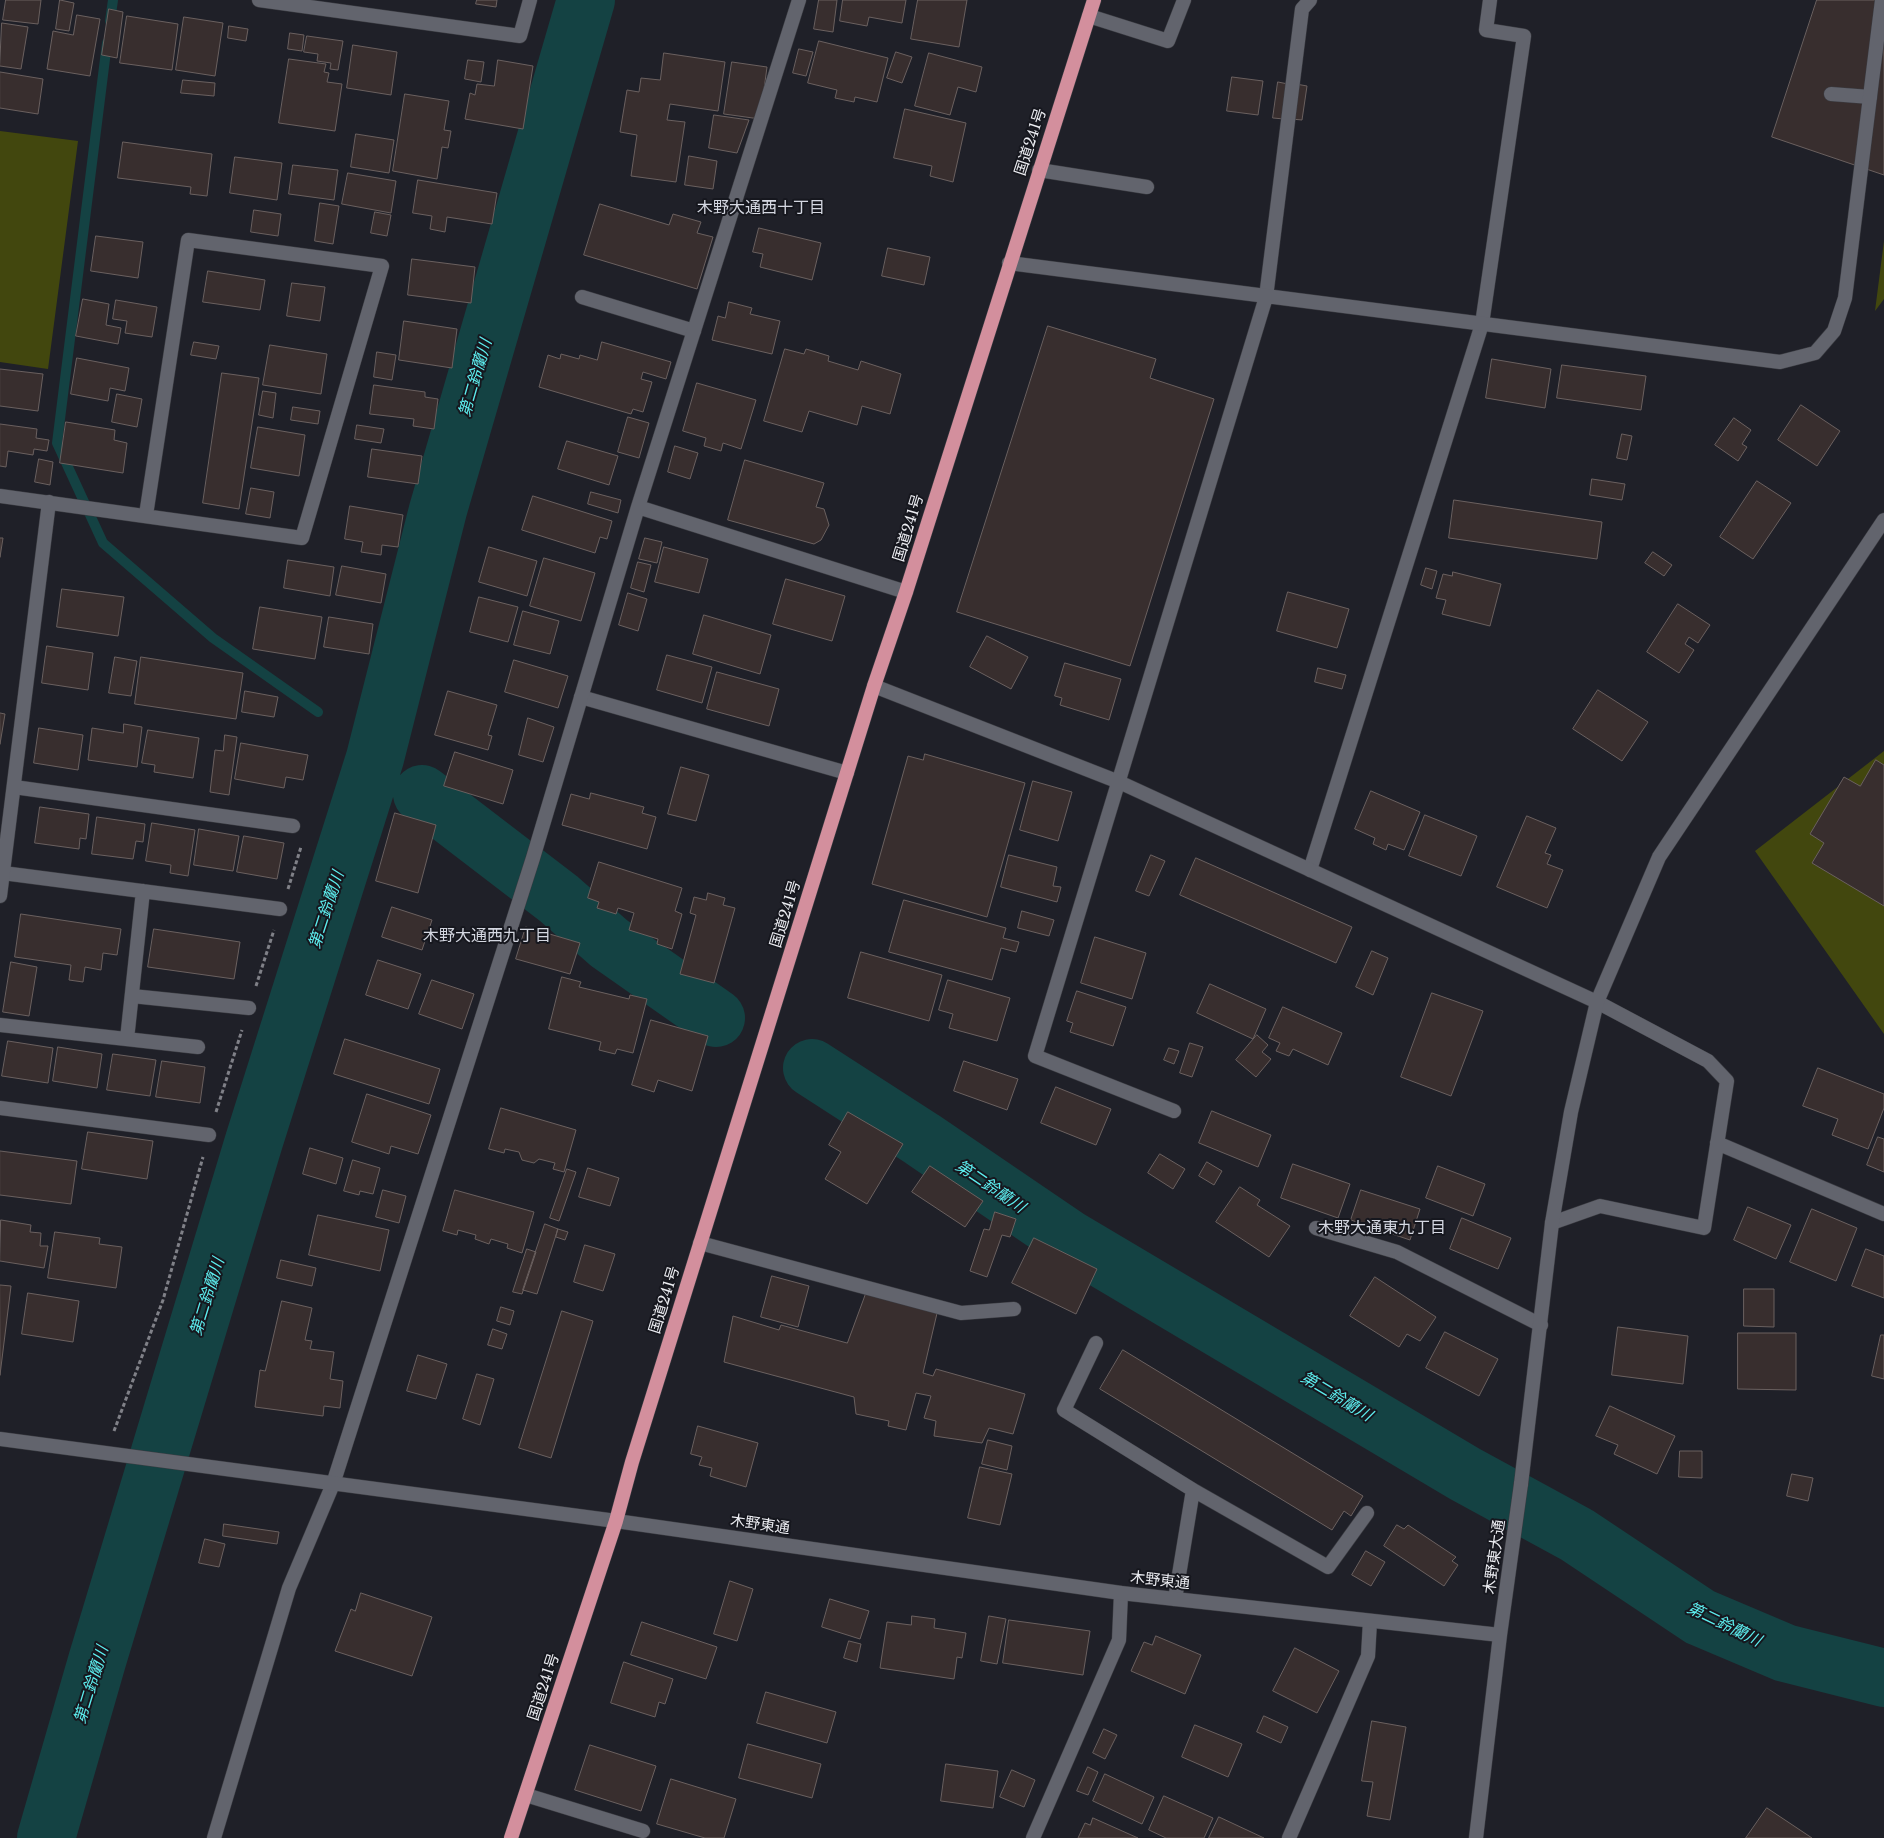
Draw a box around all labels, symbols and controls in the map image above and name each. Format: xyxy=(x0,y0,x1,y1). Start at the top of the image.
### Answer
street label: 国道241号 xyxy=(1012,106,1050,178)
district label: 木野大通西十丁目 xyxy=(697,198,825,218)
water label: 第二鈴蘭川 xyxy=(456,337,496,419)
street label: 国道241号 xyxy=(890,492,928,564)
water label: 第二鈴蘭川 xyxy=(306,869,348,951)
street label: 国道241号 xyxy=(767,878,805,950)
district label: 木野大通西九丁目 xyxy=(423,926,551,946)
water label: 第二鈴蘭川 xyxy=(951,1157,1029,1217)
district label: 木野大通東九丁目 xyxy=(1318,1218,1446,1238)
water label: 第二鈴蘭川 xyxy=(187,1256,229,1338)
street label: 国道241号 xyxy=(646,1264,684,1336)
water label: 第二鈴蘭川 xyxy=(1297,1368,1375,1426)
street label: 木野東通 xyxy=(729,1512,791,1538)
street label: 木野東大通 xyxy=(1481,1519,1509,1595)
street label: 木野東通 xyxy=(1129,1569,1191,1593)
water label: 第二鈴蘭川 xyxy=(1684,1599,1764,1651)
water label: 第二鈴蘭川 xyxy=(71,1644,113,1726)
street label: 国道241号 xyxy=(525,1651,563,1723)

